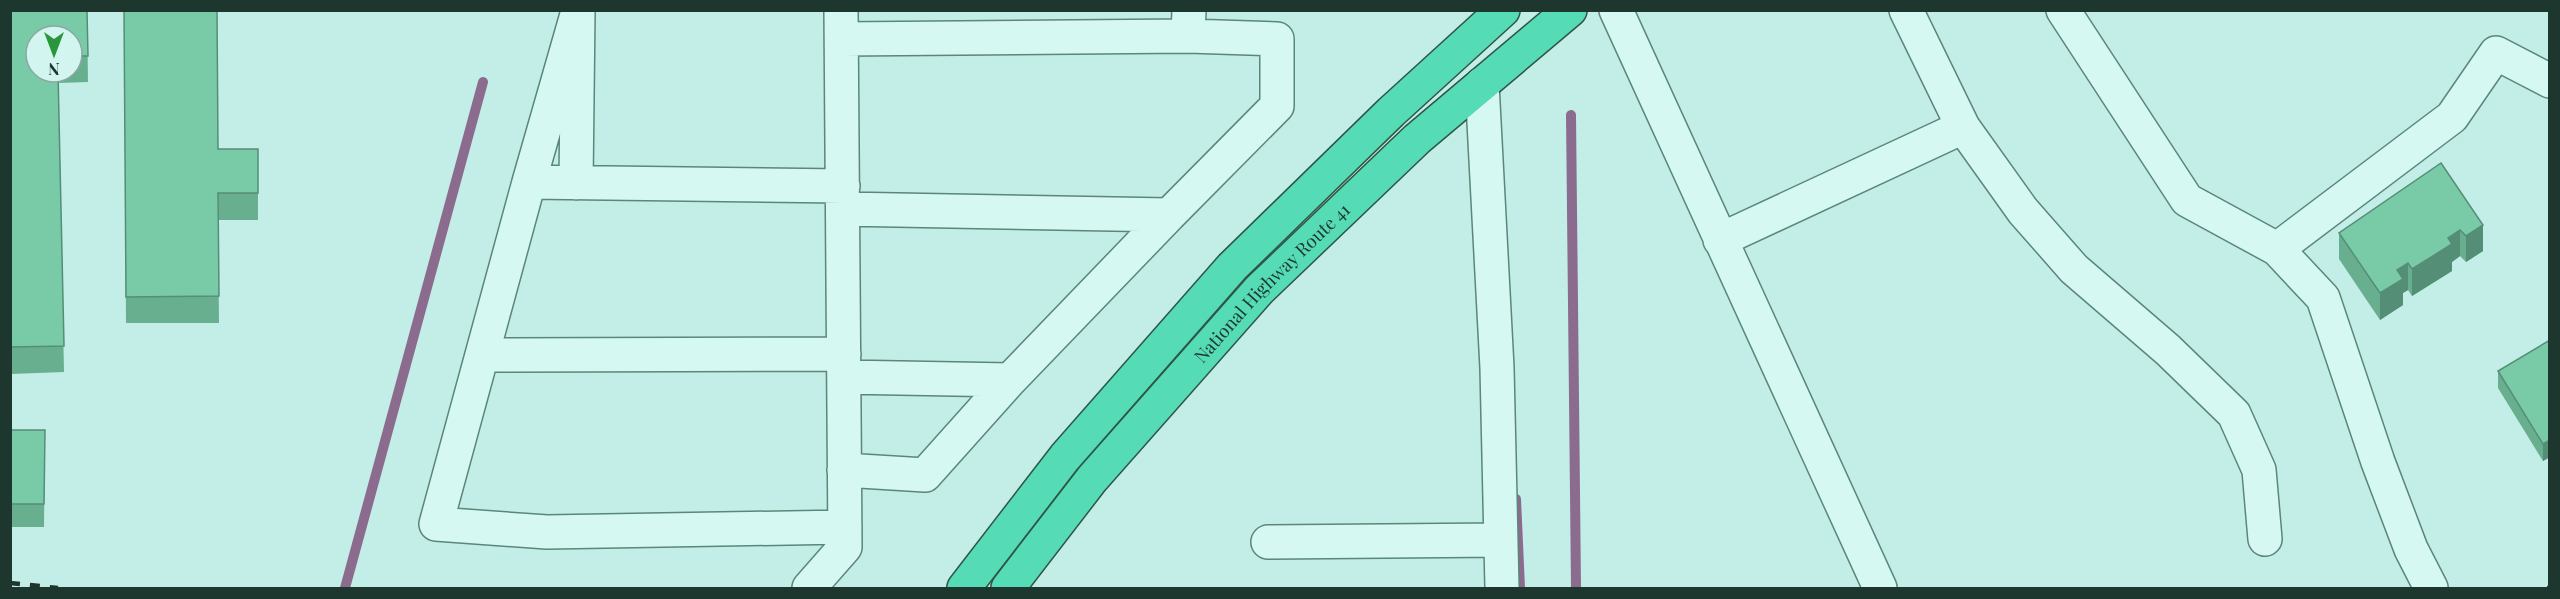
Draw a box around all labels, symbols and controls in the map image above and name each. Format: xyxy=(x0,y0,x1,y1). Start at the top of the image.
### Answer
north arrow xyxy=(24,24,84,84)
text: N xyxy=(48,59,60,80)
street label: National Highway Route 41 xyxy=(1189,197,1355,367)

